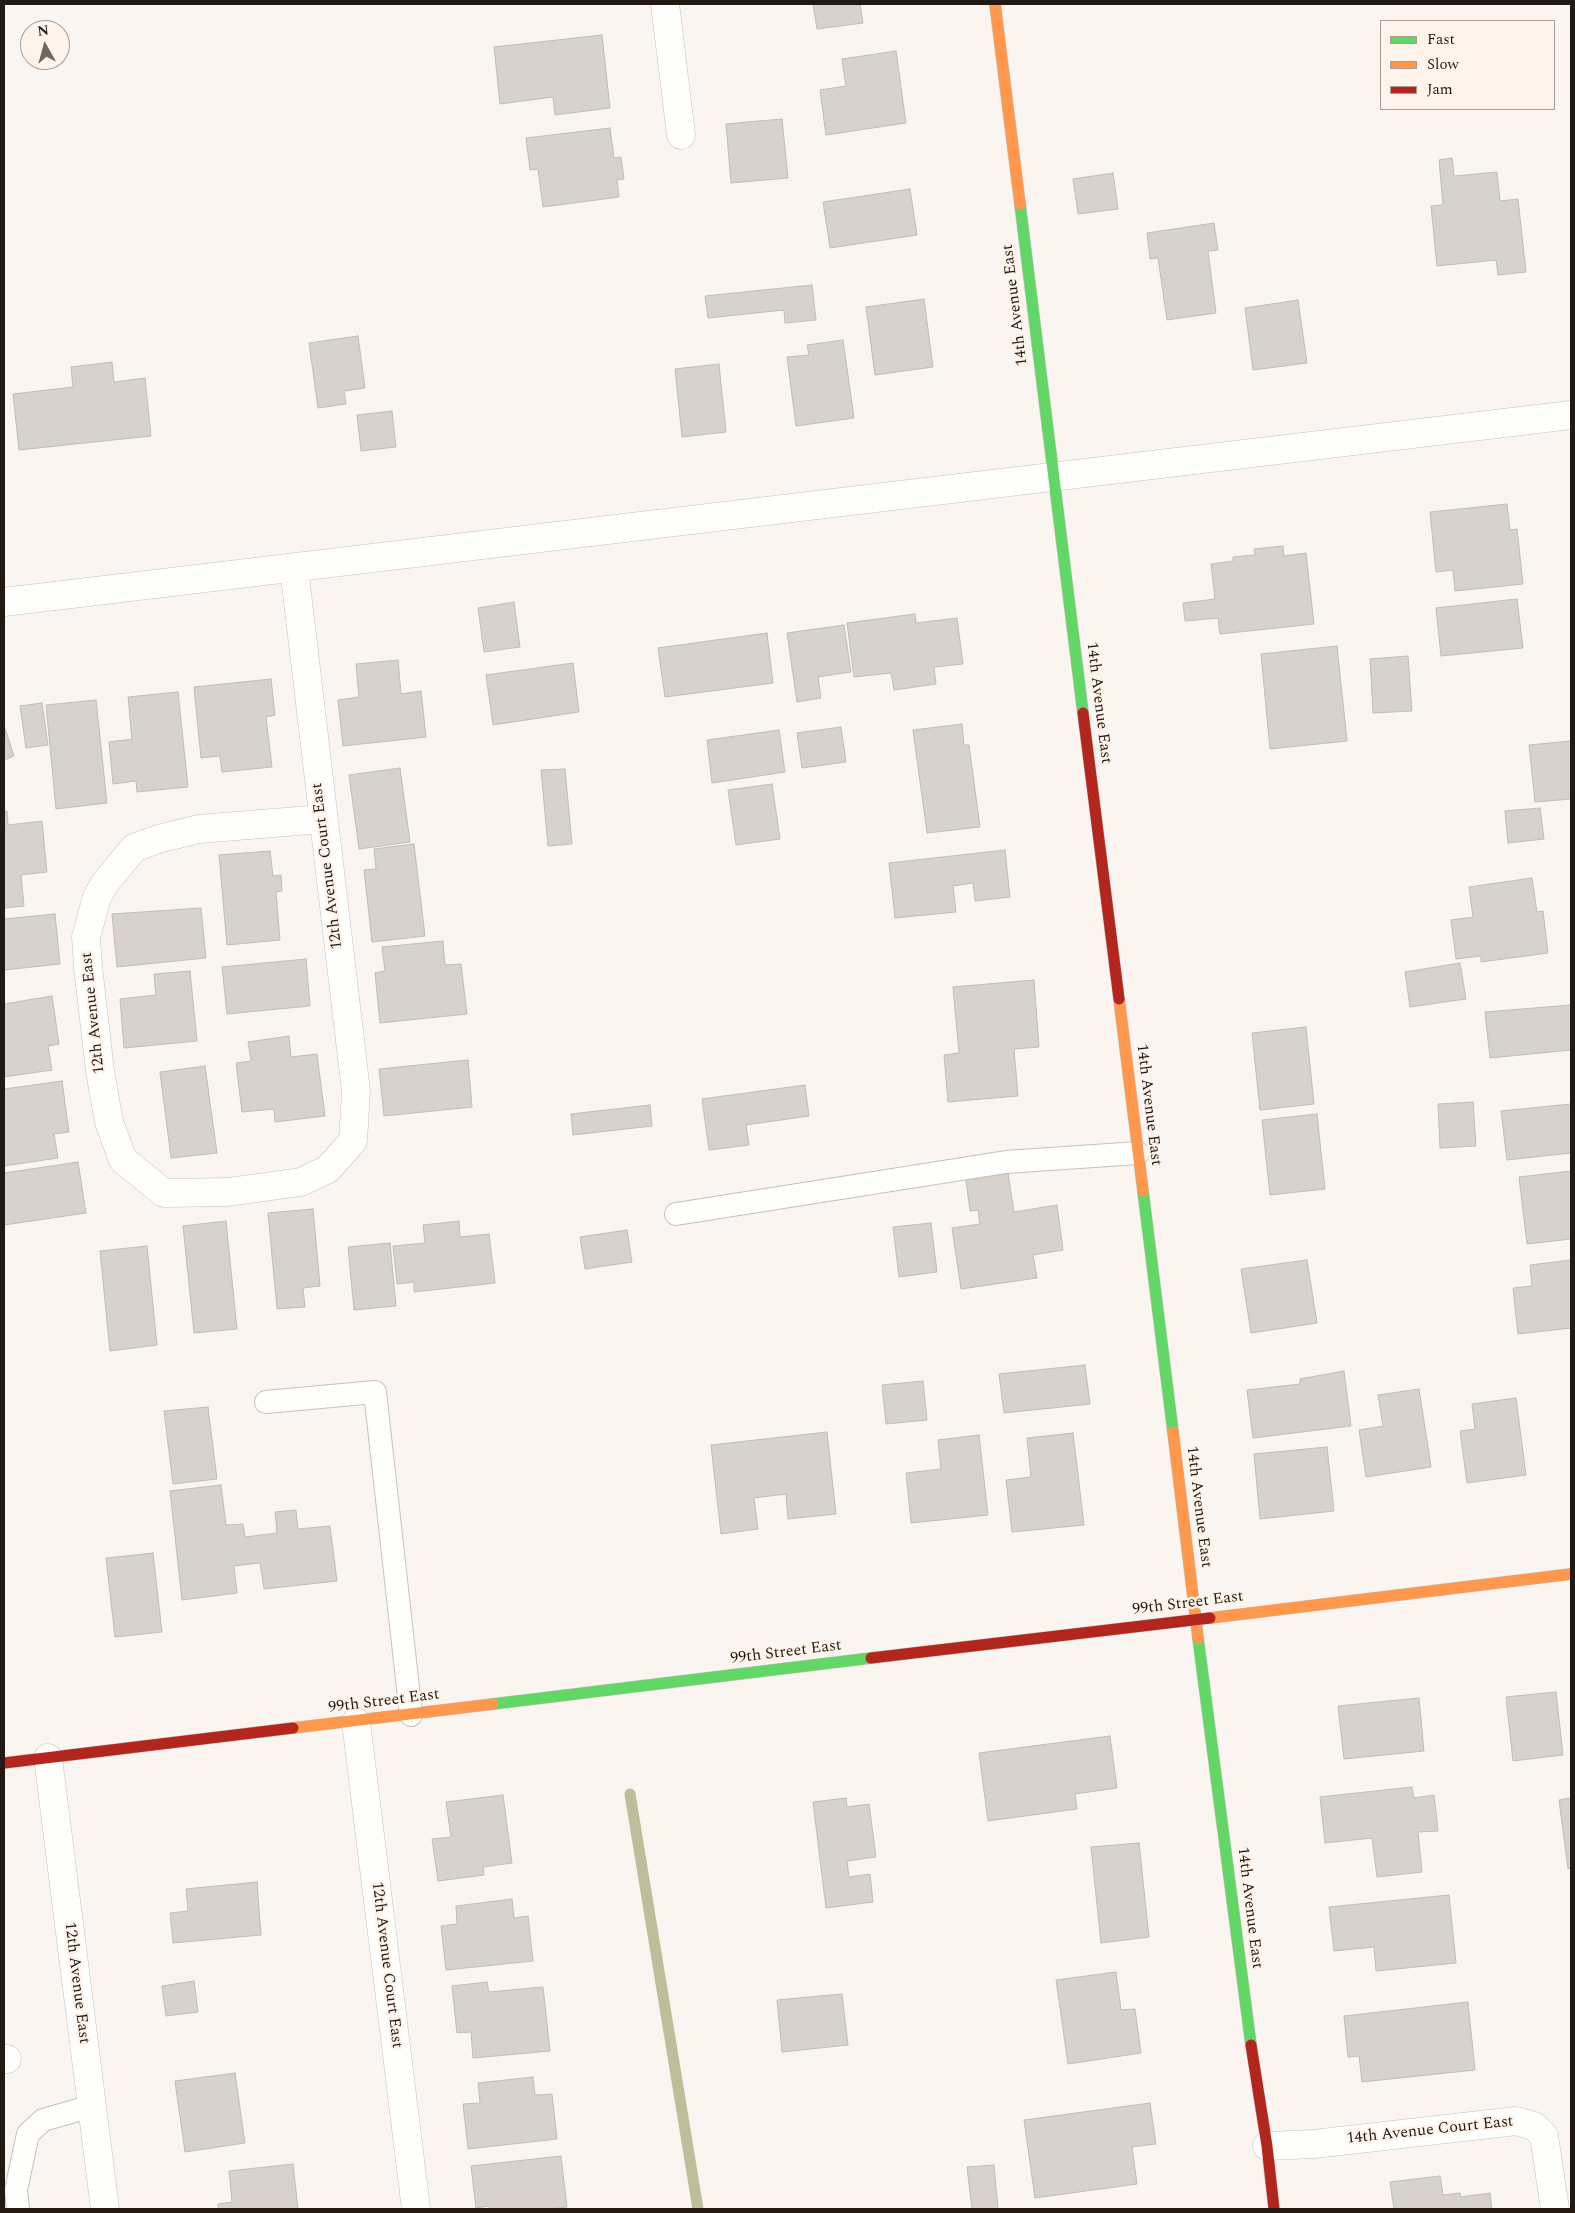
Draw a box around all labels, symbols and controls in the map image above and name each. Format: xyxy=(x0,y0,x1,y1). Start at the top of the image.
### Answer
text: N xyxy=(36,19,50,42)
north arrow xyxy=(20,20,70,70)
legend xyxy=(1380,20,1555,110)
text: Fast xyxy=(1427,28,1455,51)
text: Slow xyxy=(1427,53,1459,76)
text: Jam xyxy=(1427,78,1453,101)
street label: 14th Avenue East xyxy=(999,243,1033,367)
street label: 14th Avenue East xyxy=(1081,641,1115,765)
street label: 12th Avenue Court East xyxy=(308,782,348,950)
street label: 12th Avenue East xyxy=(78,951,110,1075)
street label: 14th Avenue East xyxy=(1131,1043,1165,1167)
street label: 14th Avenue East xyxy=(1181,1445,1215,1569)
street label: 99th Street East xyxy=(1131,1588,1245,1620)
street label: 99th Street East xyxy=(729,1637,843,1669)
street label: 99th Street East xyxy=(327,1686,441,1718)
street label: 14th Avenue East xyxy=(1232,1846,1266,1970)
street label: 12th Avenue Court East xyxy=(366,1881,406,2049)
street label: 12th Avenue East xyxy=(59,1921,93,2045)
street label: 14th Avenue Court East xyxy=(1346,2113,1514,2149)

